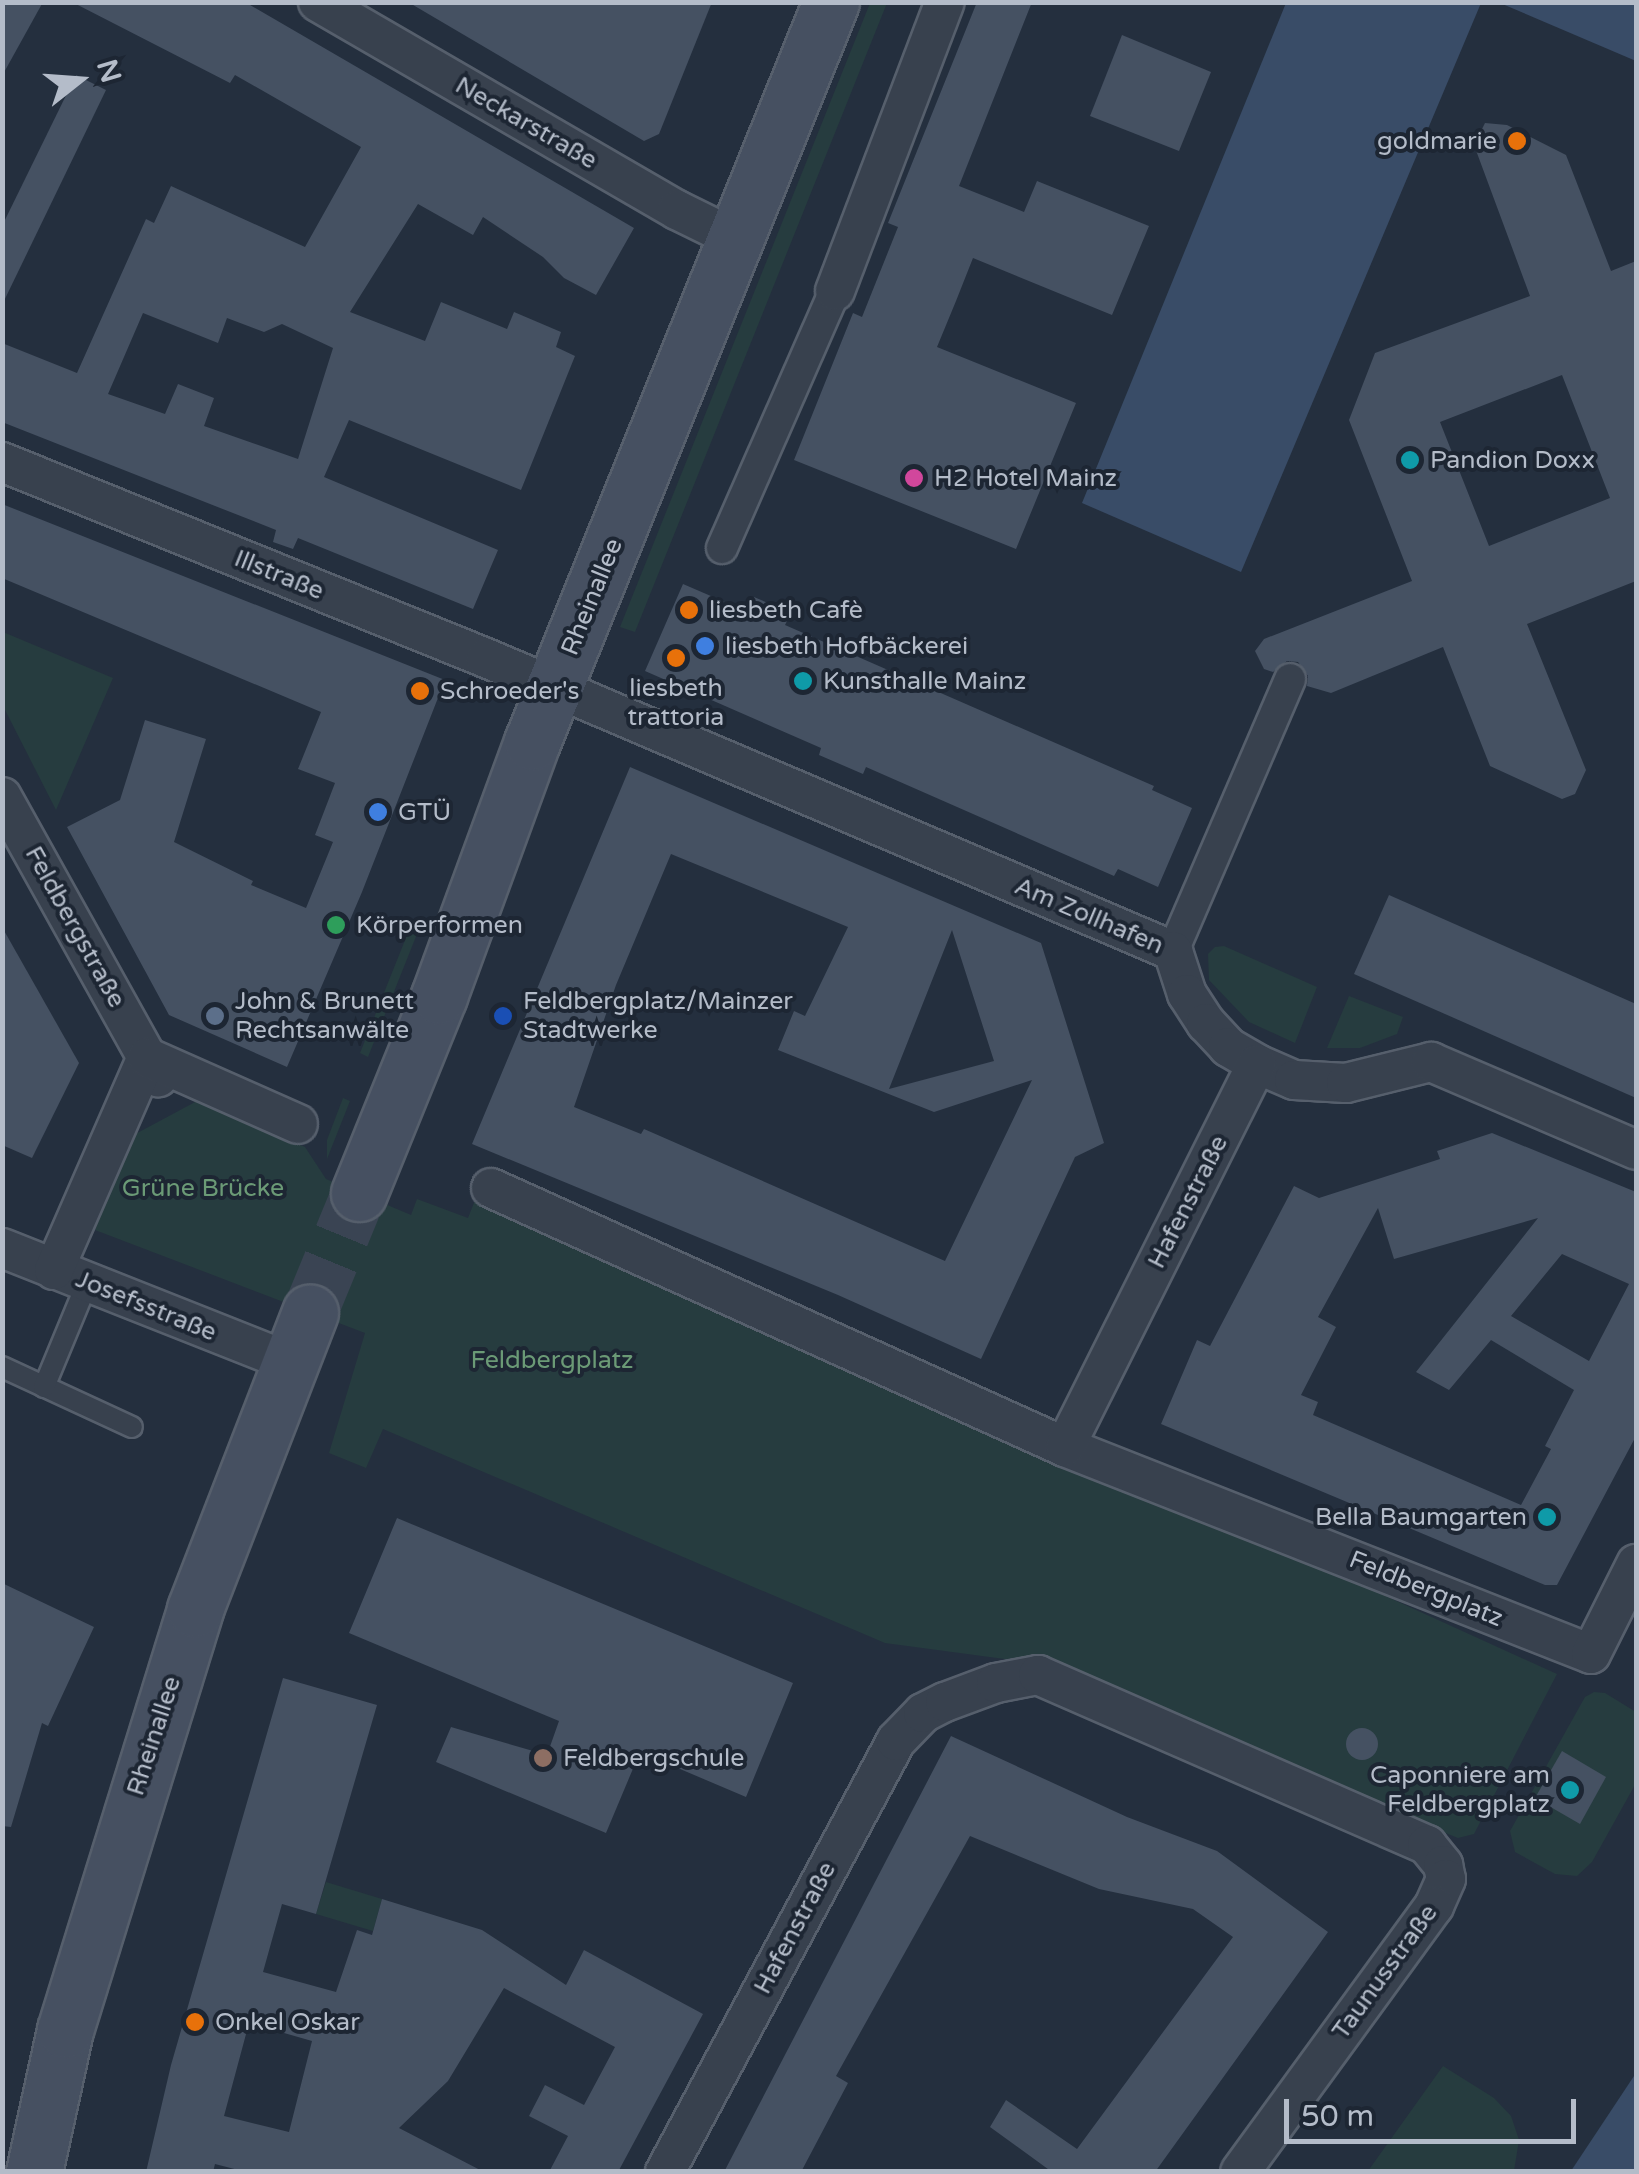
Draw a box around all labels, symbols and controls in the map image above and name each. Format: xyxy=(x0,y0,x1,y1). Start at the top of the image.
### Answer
north arrow xyxy=(30,30,130,130)
text: N xyxy=(89,56,128,87)
street label: Neckarstraße xyxy=(450,70,602,176)
place label: goldmarie xyxy=(1377,126,1497,156)
marker: goldmarie xyxy=(1506,130,1528,152)
place label: Pandion Doxx xyxy=(1430,445,1595,475)
marker: Pandion Doxx xyxy=(1399,449,1421,471)
place label: H2 Hotel Mainz xyxy=(934,463,1117,493)
marker: H2 Hotel Mainz xyxy=(903,467,925,489)
street label: Rheinallee xyxy=(555,534,629,660)
street label: Illstraße xyxy=(230,544,328,606)
place label: liesbeth Cafè xyxy=(709,595,863,625)
marker: liesbeth Cafè xyxy=(678,599,700,621)
place label: liesbeth Hofbäckerei xyxy=(725,631,968,661)
marker: liesbeth Hofbäckerei xyxy=(694,635,716,657)
marker: liesbeth trattoria xyxy=(665,647,687,669)
place label: Kunsthalle Mainz xyxy=(823,666,1026,696)
marker: Kunsthalle Mainz xyxy=(792,670,814,692)
place label: liesbeth trattoria xyxy=(628,674,724,733)
place label: Schroeder's xyxy=(440,676,580,706)
marker: Schroeder's xyxy=(409,680,431,702)
place label: GTÜ xyxy=(398,797,451,827)
marker: GTÜ xyxy=(367,801,389,823)
street label: Feldbergstraße xyxy=(18,841,132,1013)
street label: Am Zollhafen xyxy=(1010,871,1168,961)
place label: Körperformen xyxy=(356,910,523,940)
marker: Körperformen xyxy=(325,914,347,936)
place label: John & Brunett Rechtsanwälte xyxy=(235,987,414,1046)
place label: Feldbergplatz/Mainzer Stadtwerke xyxy=(523,987,793,1046)
marker: John & Brunett Rechtsanwälte xyxy=(204,1005,226,1027)
marker: Feldbergplatz/Mainzer Stadtwerke xyxy=(492,1005,514,1027)
street label: Hafenstraße xyxy=(1142,1130,1234,1274)
park label: Grüne Brücke xyxy=(122,1173,284,1203)
street label: Josefsstraße xyxy=(71,1264,221,1348)
park label: Feldbergplatz xyxy=(471,1345,633,1375)
place label: Bella Baumgarten xyxy=(1315,1502,1527,1532)
marker: Bella Baumgarten xyxy=(1536,1506,1558,1528)
street label: Feldbergplatz xyxy=(1345,1545,1507,1633)
street label: Rheinallee xyxy=(121,1673,187,1799)
place label: Feldbergschule xyxy=(563,1743,744,1773)
marker: Feldbergschule xyxy=(532,1747,554,1769)
place label: Caponniere am Feldbergplatz xyxy=(1370,1761,1550,1820)
marker: Caponniere am Feldbergplatz xyxy=(1559,1779,1581,1801)
street label: Hafenstraße xyxy=(748,1857,842,1999)
street label: Taunusstraße xyxy=(1326,1899,1444,2045)
place label: Onkel Oskar xyxy=(215,2007,360,2037)
marker: Onkel Oskar xyxy=(184,2011,206,2033)
scale bar xyxy=(1289,2079,1582,2141)
text: 50 m xyxy=(1301,2098,1374,2135)

